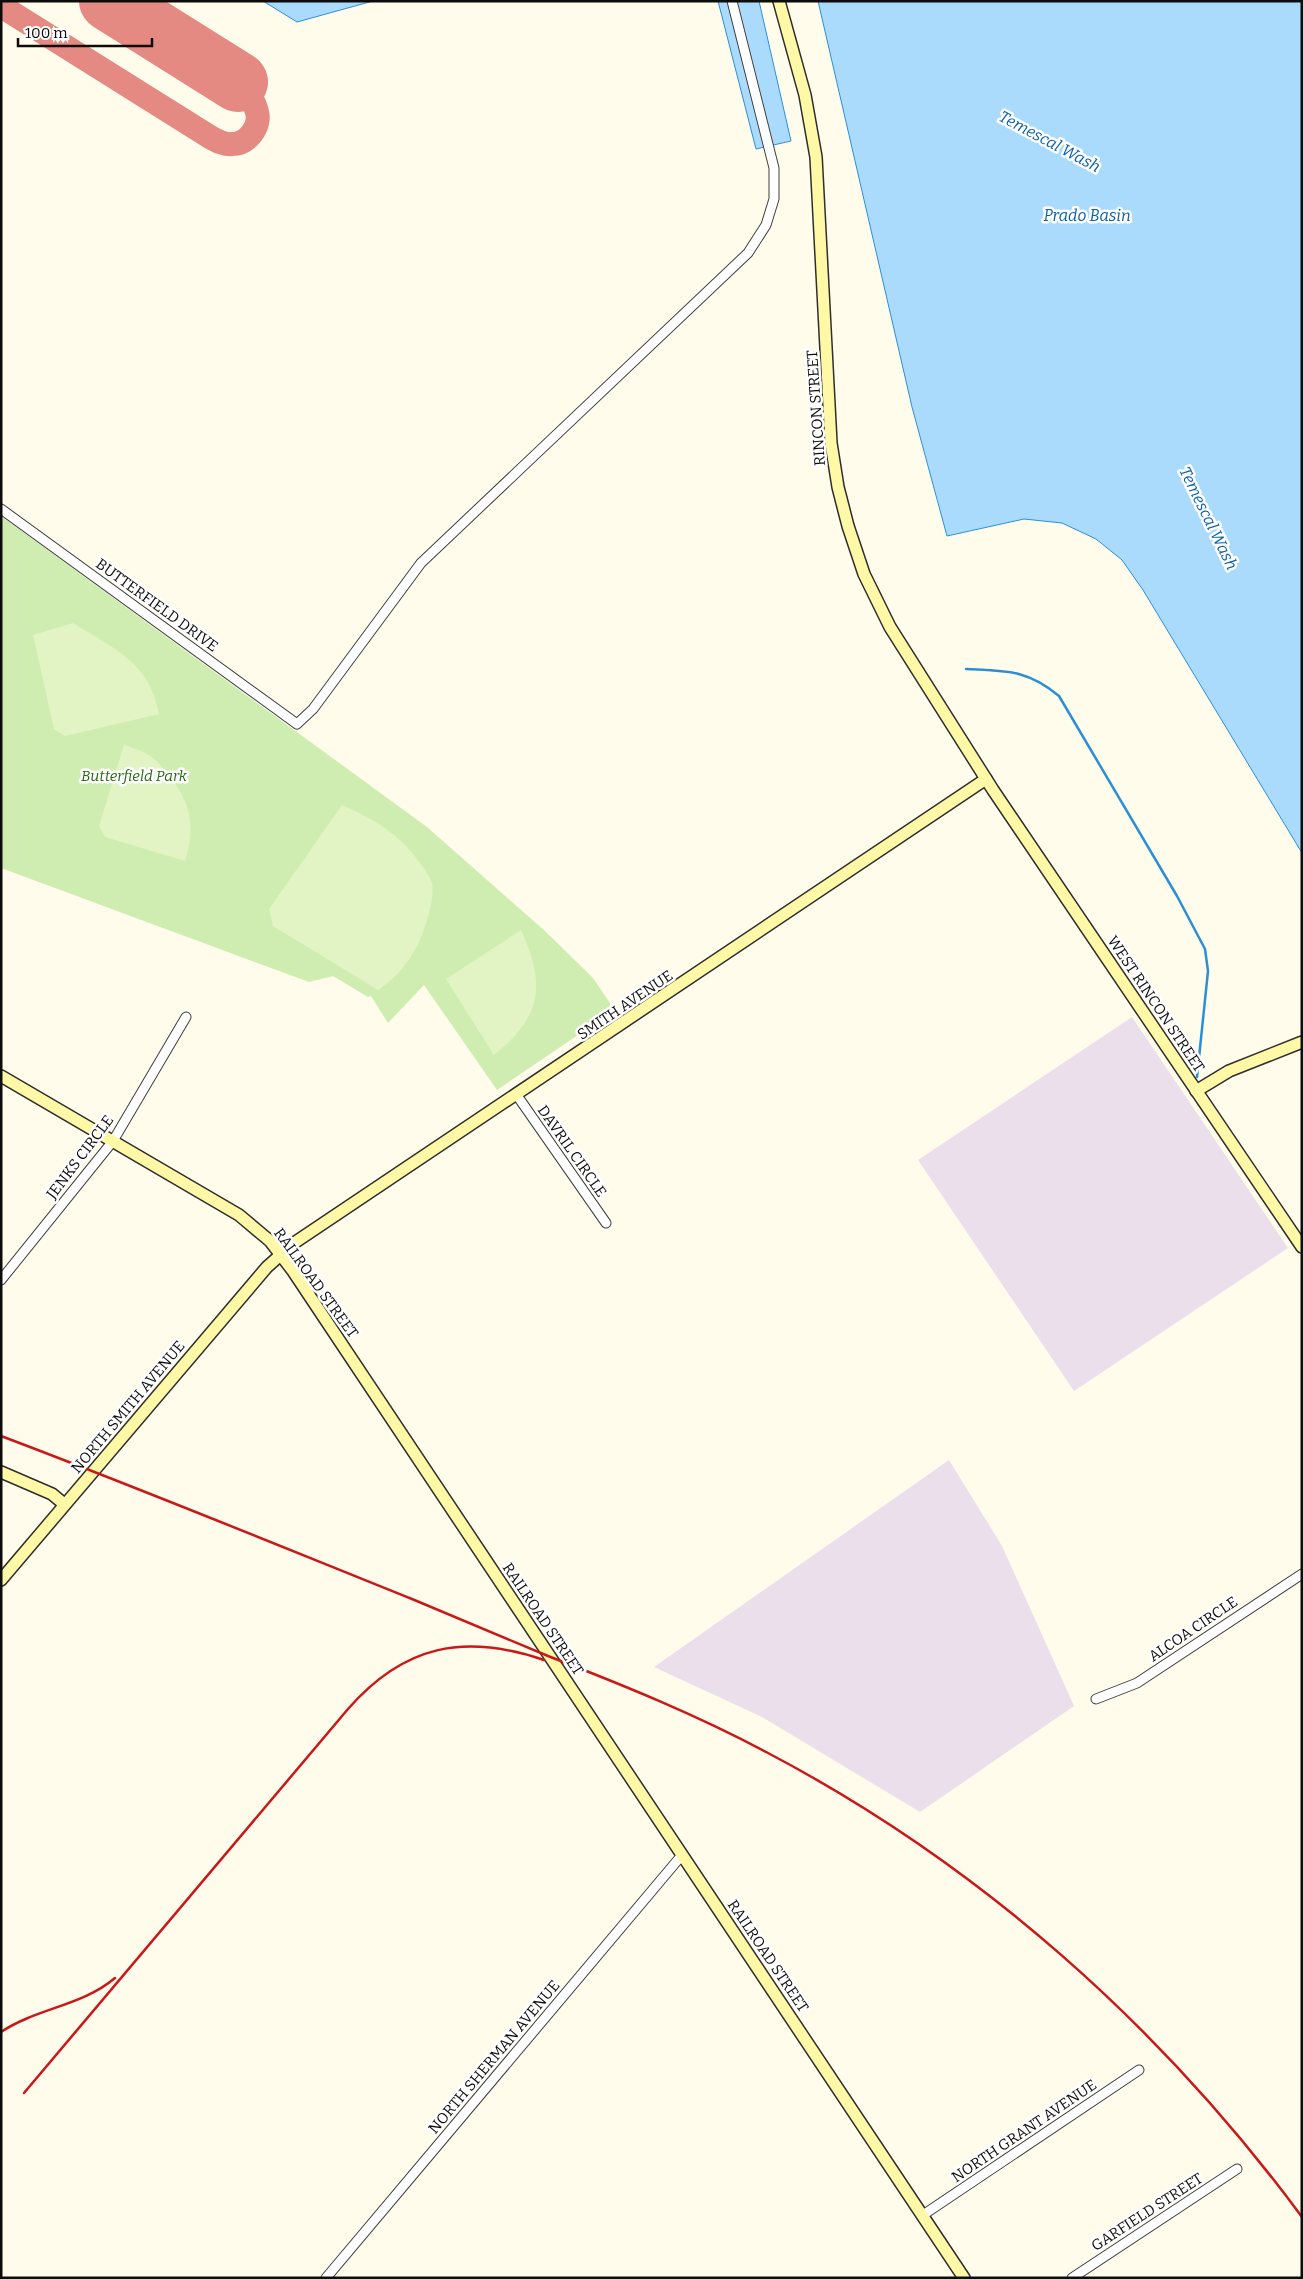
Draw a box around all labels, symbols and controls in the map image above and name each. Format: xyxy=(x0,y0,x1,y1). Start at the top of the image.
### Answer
scale bar xyxy=(18,15,151,47)
text: 100 m xyxy=(25,24,68,42)
water label: Temescal Wash xyxy=(996,107,1104,176)
water label: Prado Basin xyxy=(1043,206,1131,225)
street label: RINCON STREET xyxy=(803,349,829,466)
water label: Temescal Wash xyxy=(1175,464,1242,573)
street label: BUTTERFIELD DRIVE xyxy=(92,555,222,655)
park label: Butterfield Park xyxy=(81,767,188,785)
street label: WEST RINCON STREET xyxy=(1104,932,1208,1076)
street label: SMITH AVENUE xyxy=(574,966,676,1044)
street label: DAVRIL CIRCLE xyxy=(534,1102,610,1200)
street label: JENKS CIRCLE xyxy=(42,1112,117,1203)
street label: RAILROAD STREET xyxy=(270,1225,362,1342)
street label: NORTH SMITH AVENUE xyxy=(67,1337,189,1477)
street label: RAILROAD STREET xyxy=(499,1560,587,1679)
street label: ALCOA CIRCLE xyxy=(1145,1593,1241,1665)
street label: RAILROAD STREET xyxy=(724,1897,812,2016)
street label: NORTH SHERMAN AVENUE xyxy=(425,1977,563,2137)
street label: NORTH GRANT AVENUE xyxy=(948,2076,1100,2186)
street label: GARFIELD STREET xyxy=(1088,2169,1206,2255)

